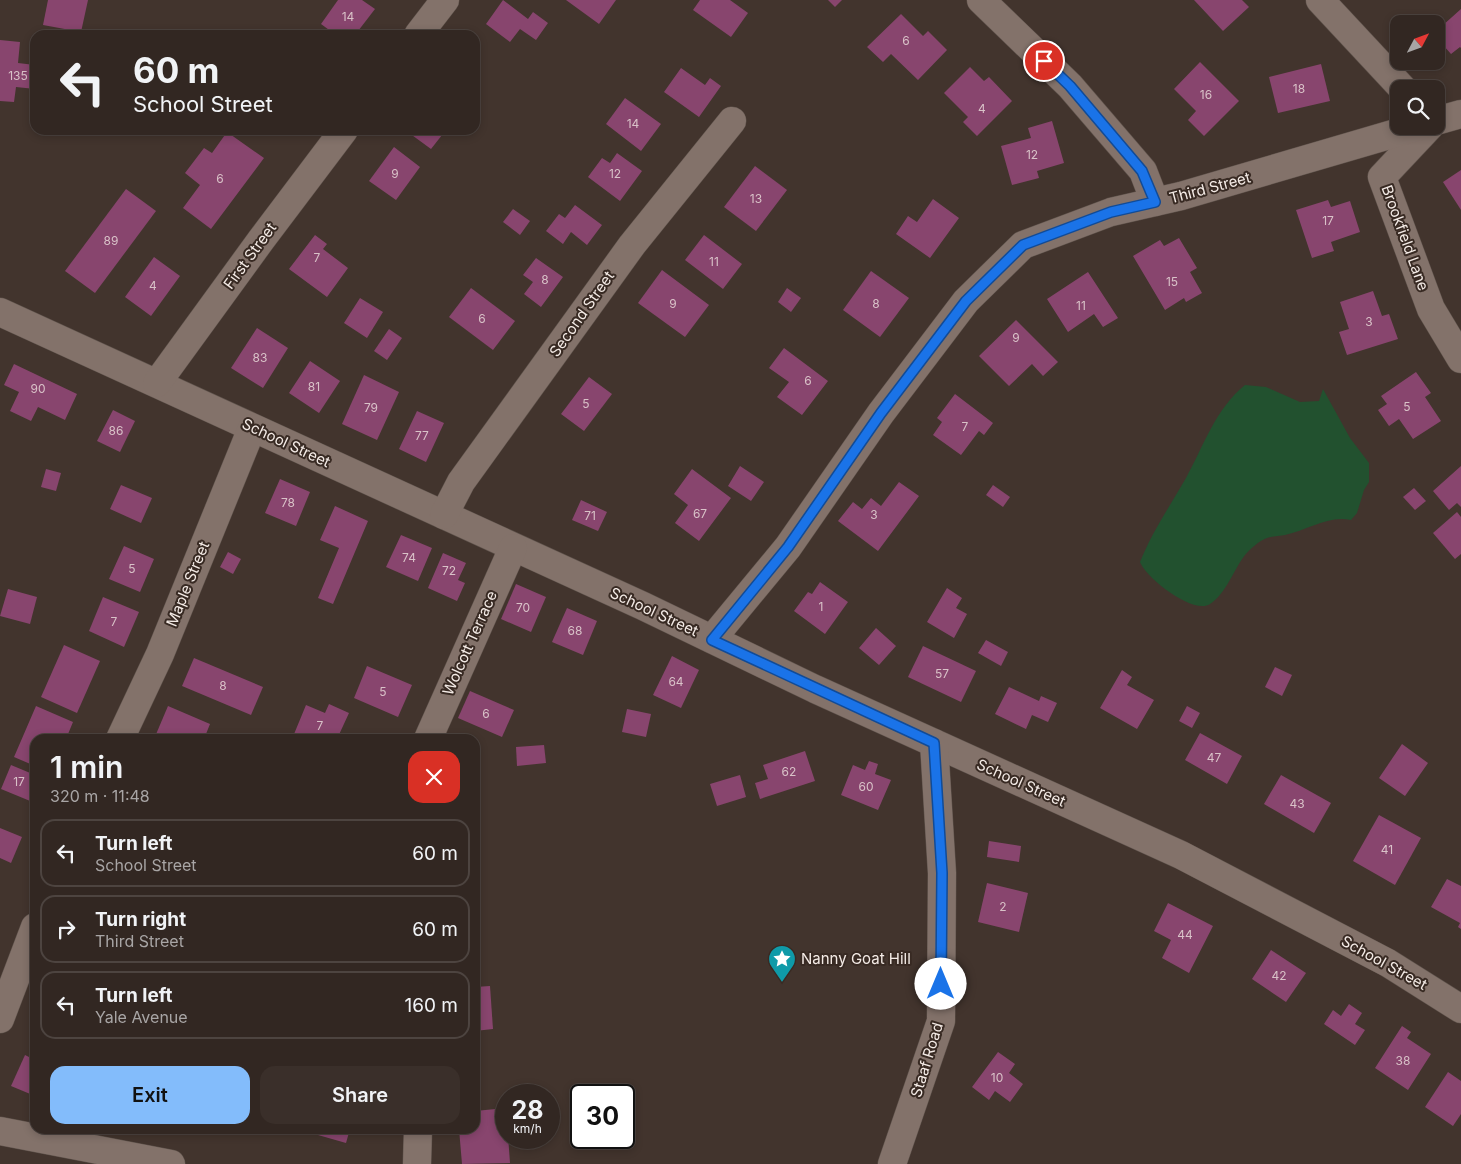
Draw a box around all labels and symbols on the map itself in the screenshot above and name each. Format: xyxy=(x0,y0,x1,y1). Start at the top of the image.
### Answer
house number: 14 xyxy=(342,9,355,24)
north arrow xyxy=(1390,15,1445,70)
house number: 6 xyxy=(902,33,910,48)
pin xyxy=(1023,40,1065,82)
house number: 135 xyxy=(8,68,28,83)
house number: 18 xyxy=(1293,81,1305,96)
house number: 16 xyxy=(1200,87,1212,102)
house number: 4 xyxy=(978,101,986,116)
house number: 14 xyxy=(627,116,640,131)
house number: 12 xyxy=(1026,147,1038,162)
house number: 9 xyxy=(391,166,399,181)
house number: 12 xyxy=(609,166,621,181)
street label: Third Street xyxy=(1167,168,1253,207)
house number: 6 xyxy=(216,171,224,186)
street label: Brookfield Lane xyxy=(1378,182,1433,293)
house number: 13 xyxy=(750,191,762,206)
house number: 17 xyxy=(1322,213,1334,228)
street label: First Street xyxy=(219,219,280,293)
house number: 89 xyxy=(104,233,118,248)
house number: 7 xyxy=(314,250,321,265)
house number: 11 xyxy=(709,254,719,269)
street label: Second Street xyxy=(545,267,618,360)
house number: 8 xyxy=(541,272,549,287)
house number: 15 xyxy=(1166,274,1178,289)
house number: 4 xyxy=(149,278,157,293)
house number: 9 xyxy=(669,296,677,311)
house number: 8 xyxy=(872,296,880,311)
house number: 11 xyxy=(1076,298,1086,313)
house number: 6 xyxy=(478,311,486,326)
house number: 3 xyxy=(1365,314,1373,329)
house number: 9 xyxy=(1012,330,1020,345)
house number: 83 xyxy=(253,350,267,365)
house number: 6 xyxy=(804,373,812,388)
house number: 81 xyxy=(308,379,320,394)
house number: 90 xyxy=(30,381,46,396)
house number: 5 xyxy=(582,396,590,411)
house number: 5 xyxy=(1403,399,1411,414)
house number: 79 xyxy=(364,400,378,415)
street label: School Street xyxy=(239,414,333,471)
house number: 7 xyxy=(962,419,969,434)
house number: 86 xyxy=(109,423,123,438)
house number: 77 xyxy=(415,428,429,443)
house number: 78 xyxy=(281,495,295,510)
house number: 67 xyxy=(693,506,707,521)
house number: 3 xyxy=(870,507,878,522)
house number: 71 xyxy=(584,508,596,523)
street label: Maple Street xyxy=(162,538,213,629)
house number: 74 xyxy=(402,550,416,565)
house number: 5 xyxy=(128,561,136,576)
house number: 72 xyxy=(442,563,456,578)
street label: School Street xyxy=(607,583,701,640)
street label: Wolcott Terrace xyxy=(438,588,501,698)
house number: 1 xyxy=(819,599,823,614)
house number: 70 xyxy=(516,600,530,615)
house number: 7 xyxy=(111,614,118,629)
house number: 68 xyxy=(568,623,582,638)
house number: 57 xyxy=(935,666,949,681)
house number: 64 xyxy=(668,674,684,689)
house number: 8 xyxy=(219,678,227,693)
house number: 5 xyxy=(379,684,387,699)
house number: 6 xyxy=(482,706,490,721)
house number: 7 xyxy=(317,718,324,733)
house number: 47 xyxy=(1207,750,1221,765)
street label: School Street xyxy=(974,754,1069,811)
house number: 62 xyxy=(782,764,796,779)
house number: 17 xyxy=(13,774,25,789)
house number: 60 xyxy=(858,779,874,794)
house number: 43 xyxy=(1289,796,1305,811)
house number: 41 xyxy=(1381,842,1393,857)
house number: 2 xyxy=(999,899,1007,914)
house number: 44 xyxy=(1177,927,1193,942)
street label: School Street xyxy=(1338,931,1431,994)
place icon: Nanny Goat Hill xyxy=(767,944,797,983)
place label: Nanny Goat Hill xyxy=(801,949,911,968)
position arrow xyxy=(914,957,966,1009)
house number: 42 xyxy=(1271,968,1287,983)
street label: Staaf Road xyxy=(906,1020,947,1100)
house number: 38 xyxy=(1396,1053,1410,1068)
house number: 10 xyxy=(991,1070,1003,1085)
speed limit sign: 30 xyxy=(570,1084,635,1149)

